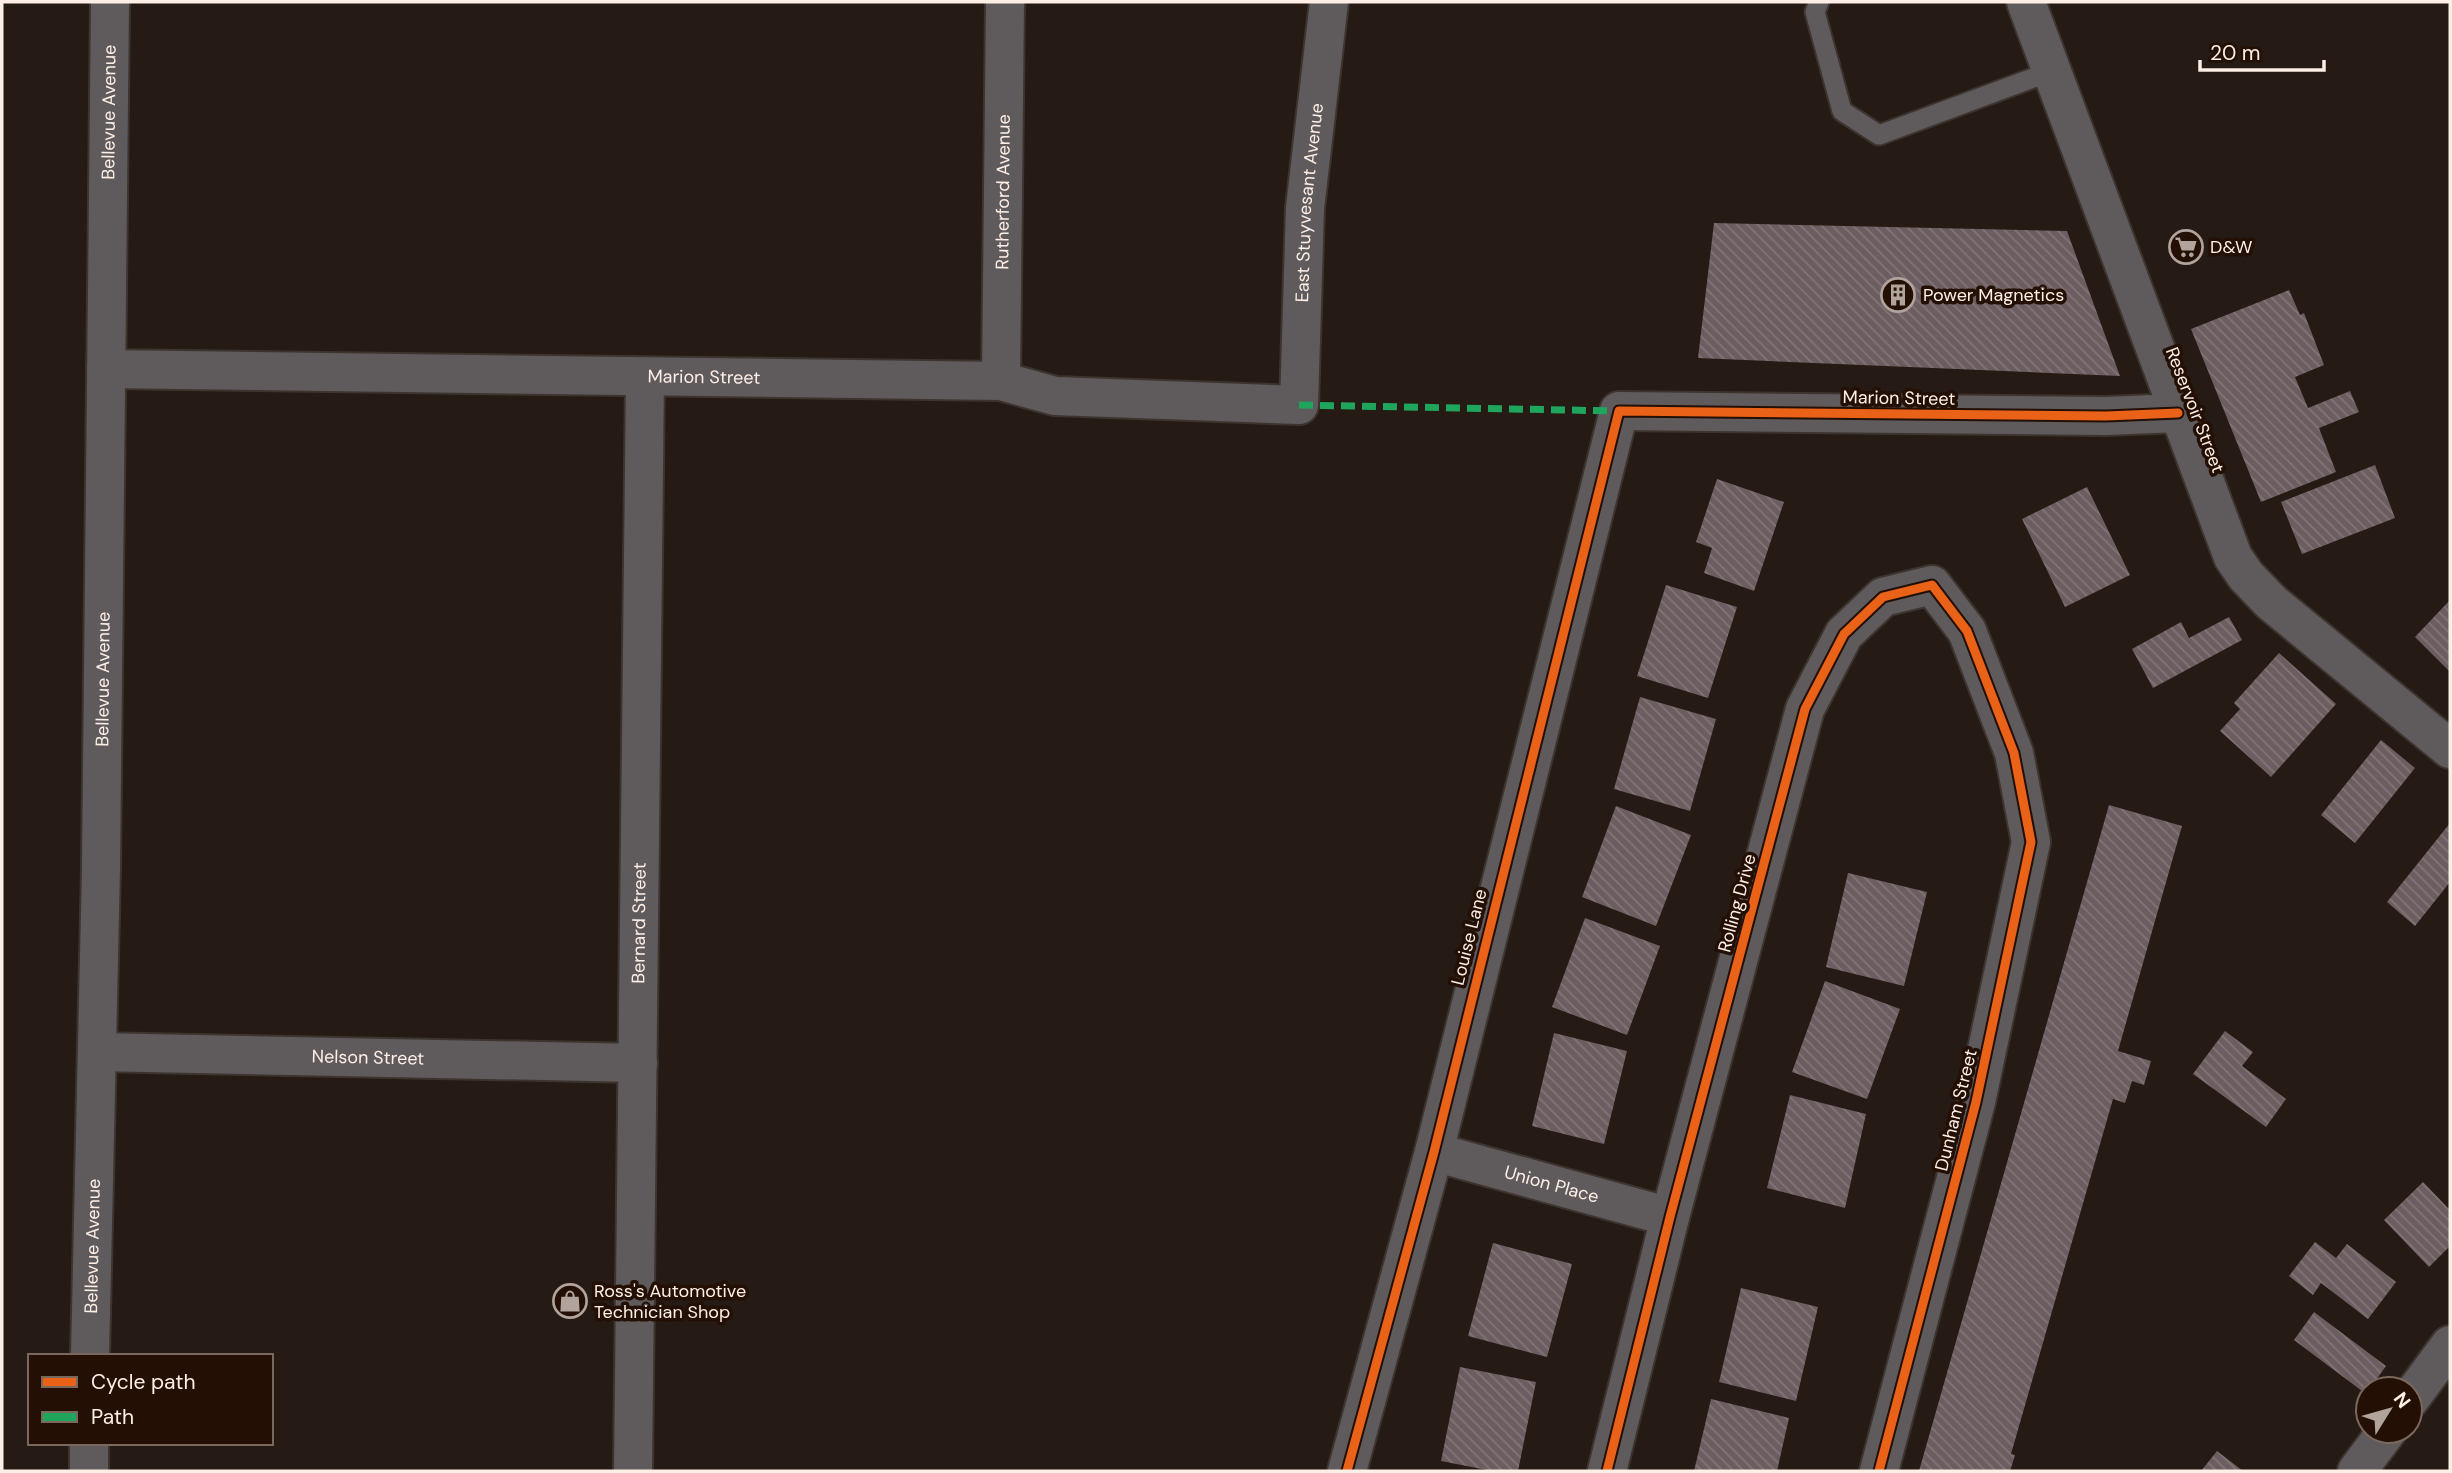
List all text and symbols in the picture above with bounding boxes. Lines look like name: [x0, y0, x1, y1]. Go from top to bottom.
scale bar: [2200, 28, 2324, 72]
text: 20 m: [2210, 39, 2261, 67]
street label: Bellevue Avenue: [96, 44, 122, 180]
street label: East Stuyvesant Avenue: [1290, 102, 1329, 303]
street label: Rutherford Avenue: [990, 114, 1016, 270]
supermarket icon: D&W: [2167, 228, 2205, 266]
place label: D&W: [2210, 235, 2252, 259]
building icon: Power Magnetics: [1879, 276, 1917, 314]
place label: Power Magnetics: [1923, 283, 2064, 307]
street label: Reservoir Street: [2160, 344, 2230, 476]
street label: Marion Street: [647, 364, 761, 390]
street label: Marion Street: [1842, 385, 1956, 411]
street label: Bellevue Avenue: [90, 611, 116, 747]
street label: Rolling Drive: [1712, 851, 1762, 955]
street label: Bernard Street: [626, 862, 652, 984]
street label: Louise Lane: [1445, 886, 1493, 988]
street label: Nelson Street: [311, 1044, 424, 1071]
street label: Dunham Street: [1929, 1046, 1983, 1174]
street label: Union Place: [1502, 1160, 1602, 1209]
street label: Bellevue Avenue: [79, 1178, 106, 1314]
place label: Ross's Automotive Technician Shop: [594, 1279, 746, 1324]
shop icon: Ross's Automotive Technician Shop: [551, 1282, 589, 1320]
legend: [28, 1354, 273, 1445]
text: Cycle path: [91, 1368, 196, 1396]
north arrow: [2354, 1375, 2424, 1445]
text: N: [2388, 1387, 2416, 1413]
text: Path: [91, 1403, 134, 1431]

